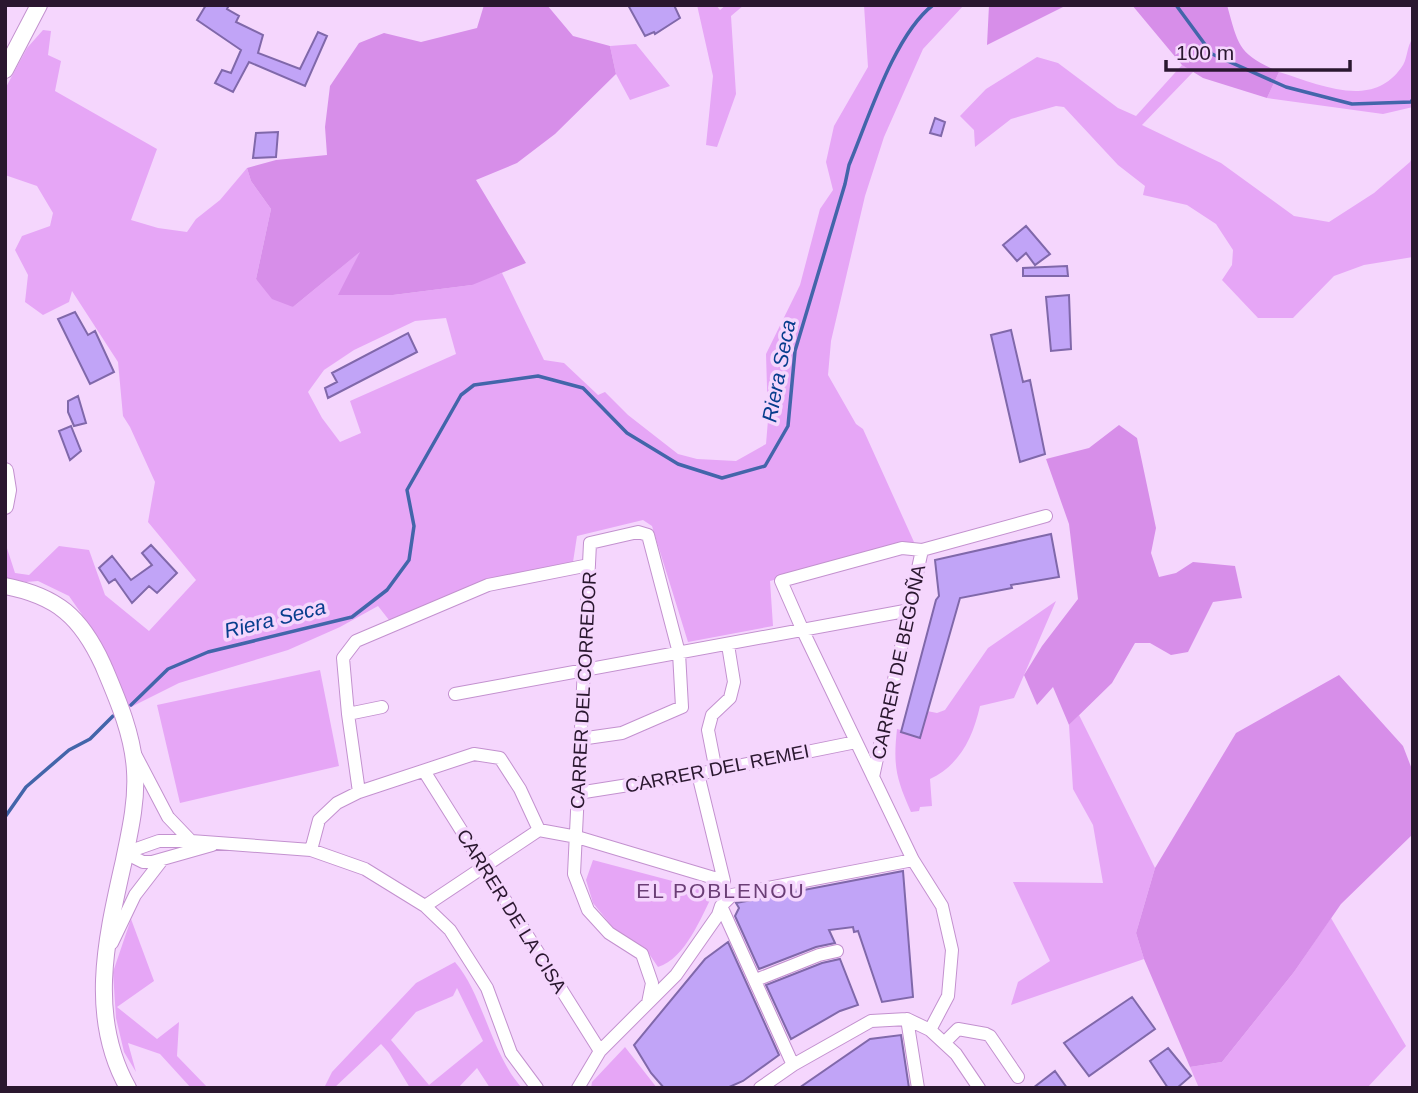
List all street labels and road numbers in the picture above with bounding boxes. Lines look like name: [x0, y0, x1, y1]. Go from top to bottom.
street label: CARRER DE BEGOÑA: [868, 563, 929, 761]
street label: CARRER DEL CORREDOR: [567, 571, 600, 809]
street label: CARRER DEL REMEI: [623, 740, 811, 797]
street label: CARRER DE LA CISA: [453, 826, 571, 997]

